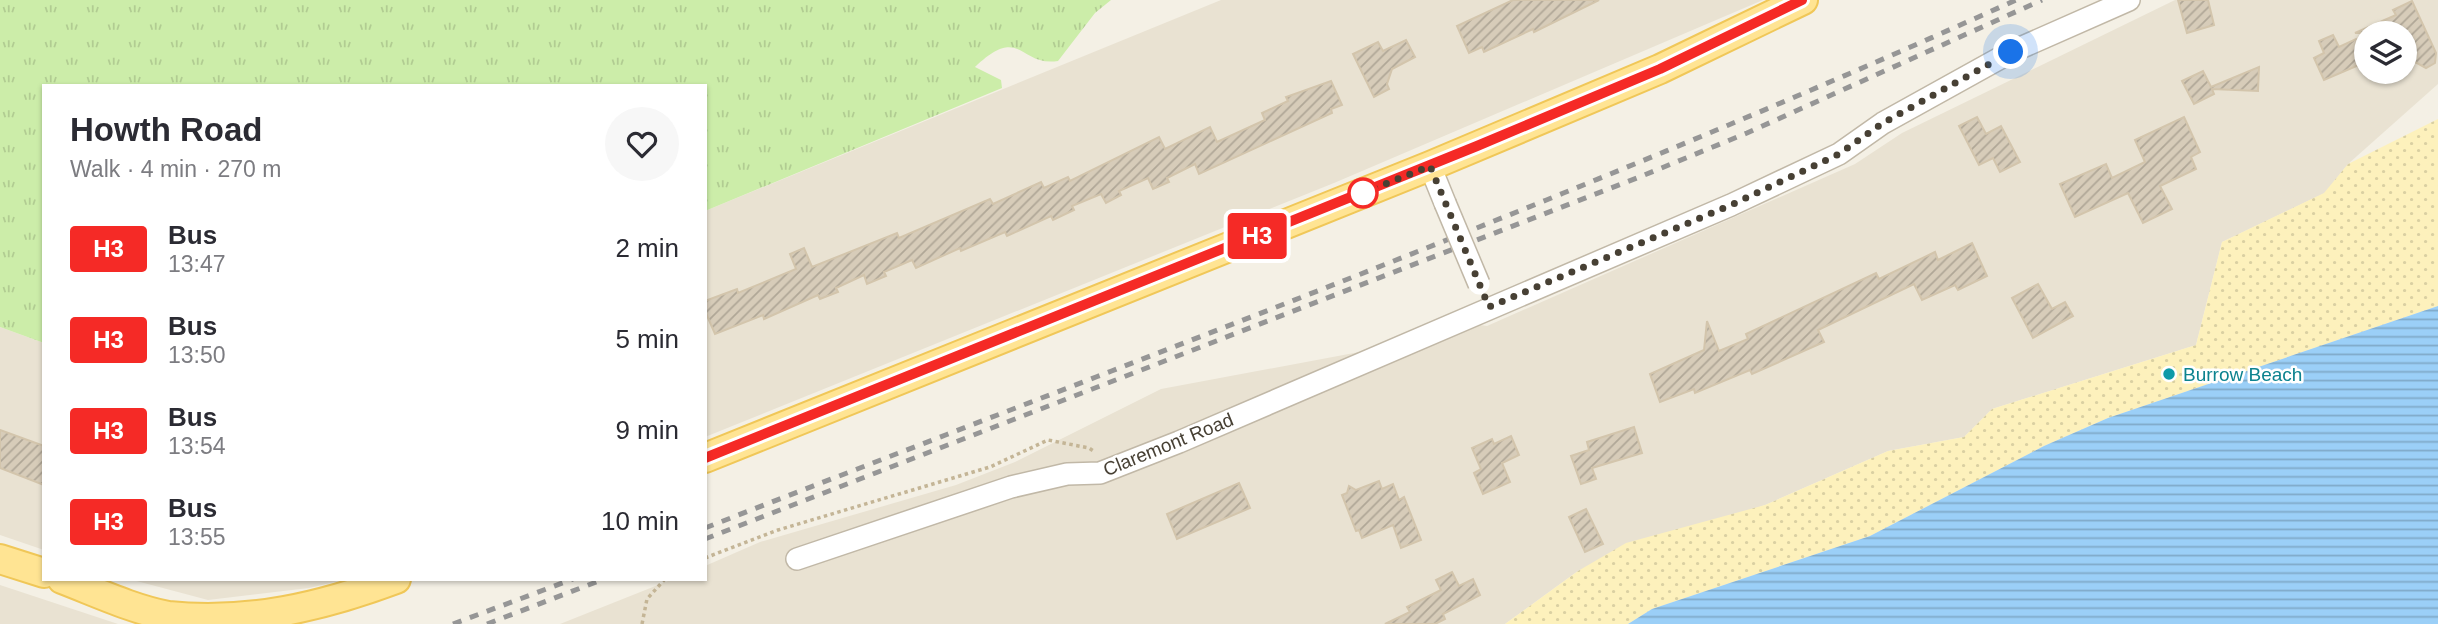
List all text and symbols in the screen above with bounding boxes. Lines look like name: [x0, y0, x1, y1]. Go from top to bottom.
map controls: [2354, 21, 2417, 84]
button: layers: [2354, 21, 2417, 84]
your location: [1993, 34, 2028, 69]
button: heart: [605, 107, 679, 181]
text: Howth Road: [70, 111, 262, 148]
text: Walk · 4 min · 270 m: [70, 156, 281, 182]
unlabelled marker: [1348, 178, 1378, 208]
line badge: H3: [1226, 213, 1288, 259]
text: Bus: [168, 220, 217, 250]
text: H3: [1242, 222, 1272, 249]
text: 2 min: [615, 233, 679, 263]
text: H3: [93, 235, 124, 262]
text: 13:47: [168, 251, 226, 277]
text: Bus: [168, 311, 217, 341]
text: 5 min: [615, 324, 679, 354]
text: H3: [93, 326, 124, 353]
text: 13:50: [168, 342, 226, 368]
place label: Burrow Beach: [2183, 364, 2302, 385]
marker: Burrow Beach: [2161, 366, 2177, 382]
text: Bus: [168, 402, 217, 432]
street label: Claremont Road: [1100, 409, 1236, 480]
text: 9 min: [615, 415, 679, 445]
text: H3: [93, 417, 124, 444]
text: 13:54: [168, 433, 226, 459]
text: Bus: [168, 493, 217, 523]
text: 10 min: [601, 506, 679, 536]
text: H3: [93, 508, 124, 535]
text: 13:55: [168, 524, 226, 550]

